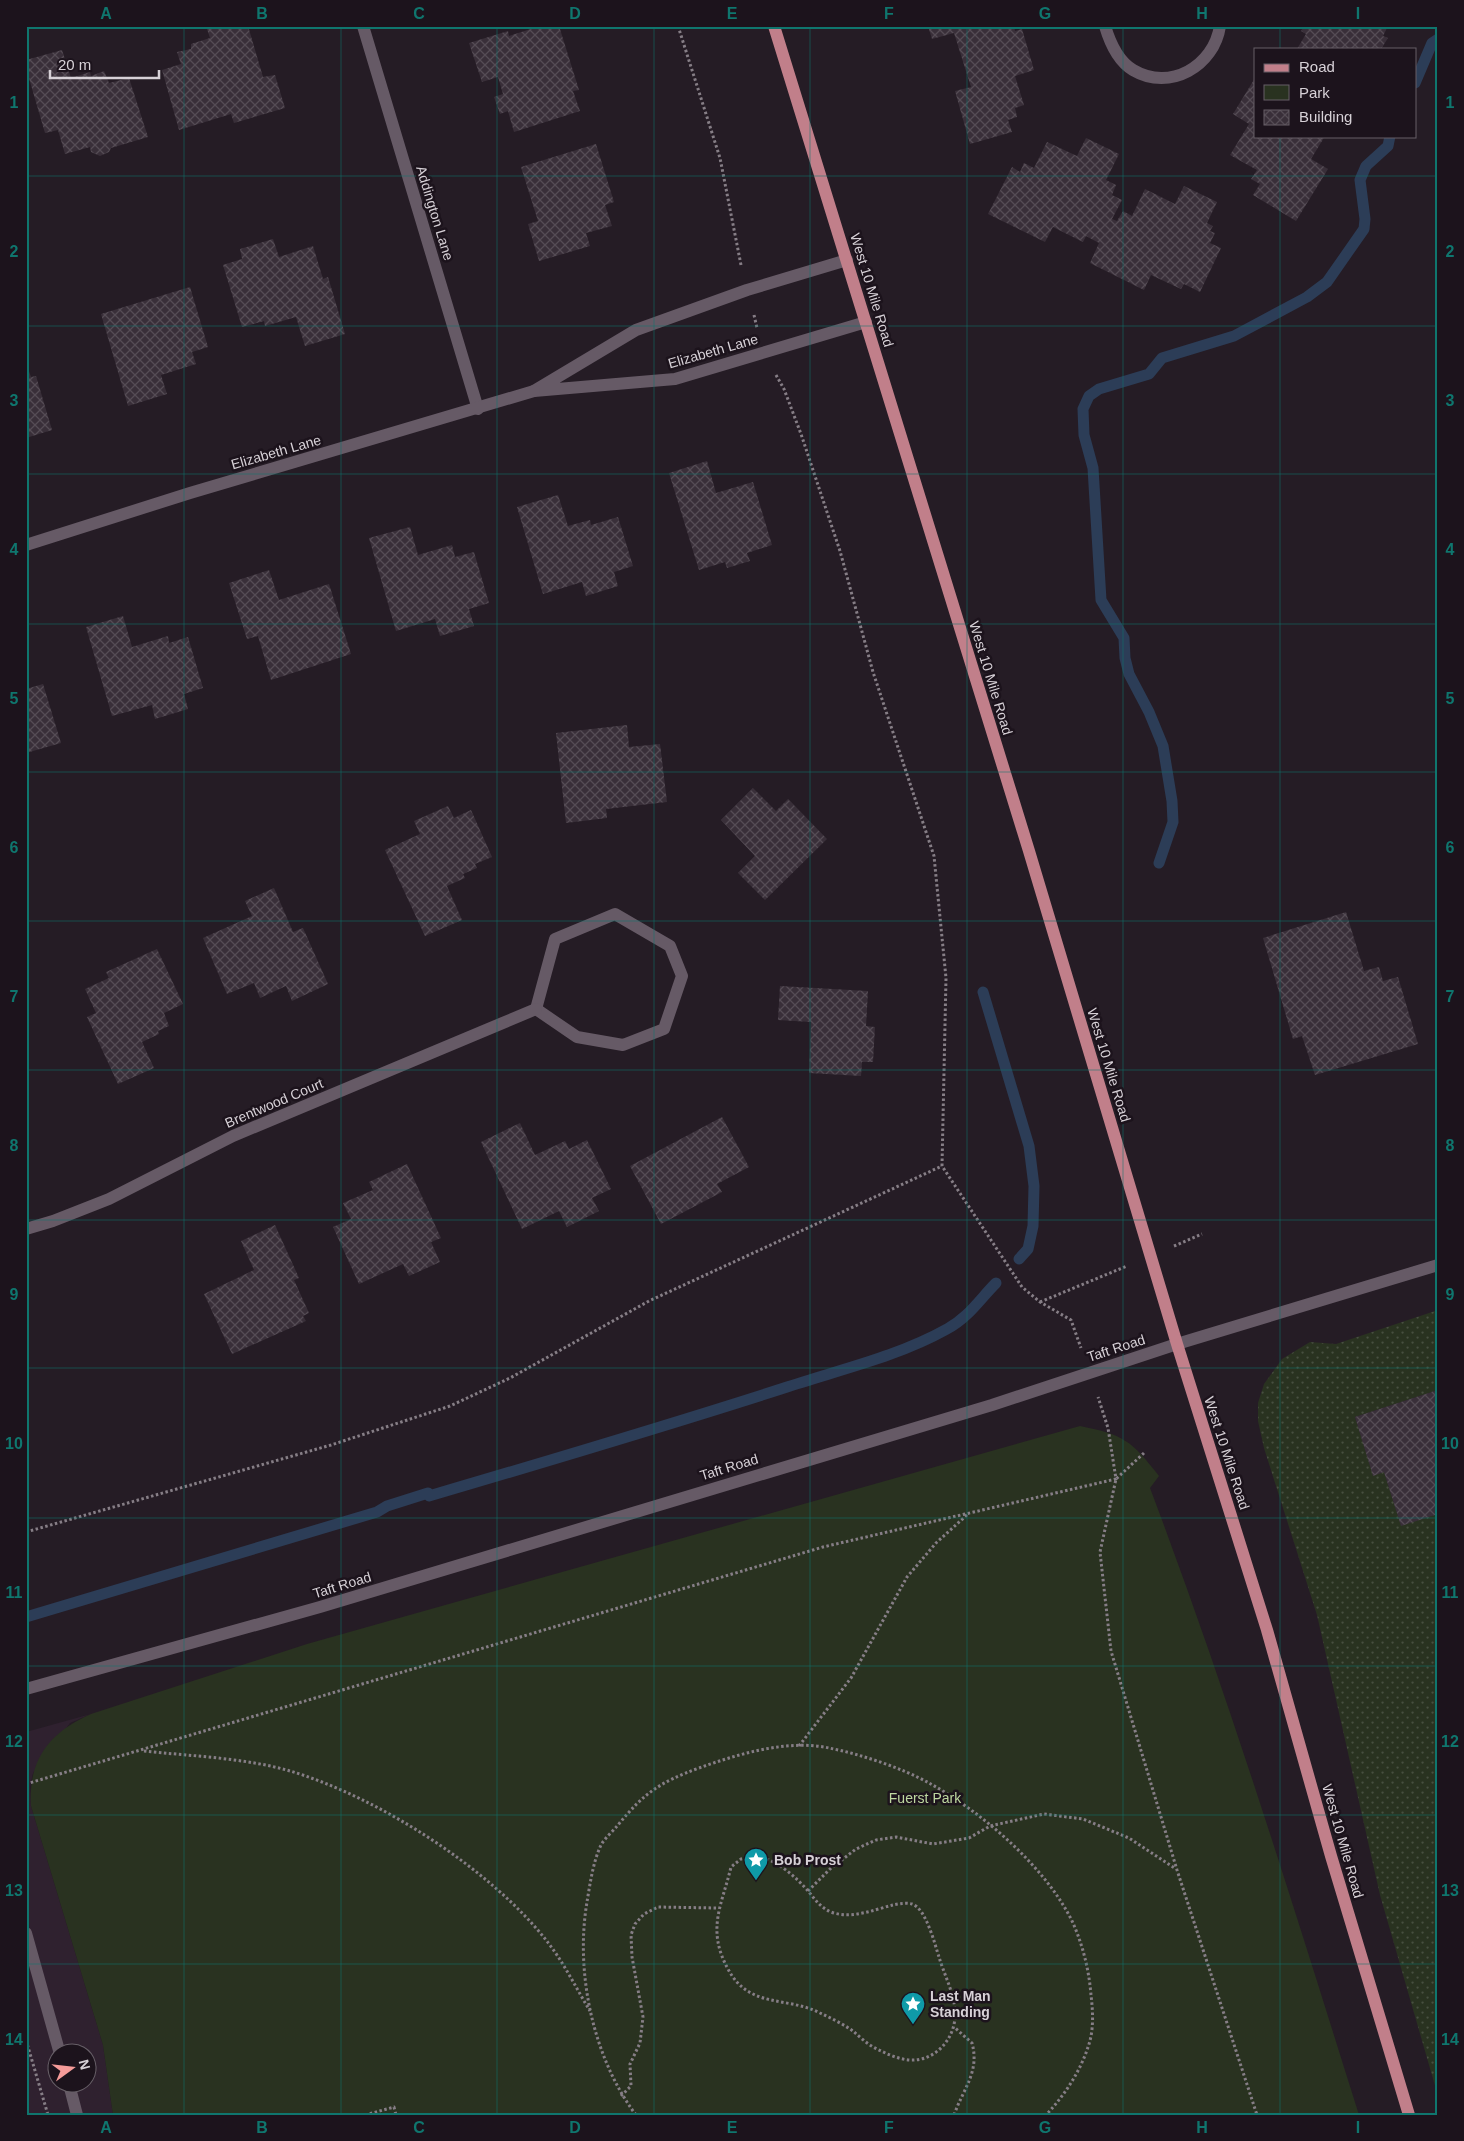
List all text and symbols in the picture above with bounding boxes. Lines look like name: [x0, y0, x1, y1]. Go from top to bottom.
text: A: [100, 5, 112, 22]
text: B: [256, 5, 268, 22]
text: C: [413, 5, 425, 22]
text: D: [569, 5, 581, 22]
text: E: [727, 5, 738, 22]
text: F: [884, 5, 894, 22]
text: G: [1039, 5, 1051, 22]
text: H: [1196, 5, 1208, 22]
text: I: [1356, 5, 1360, 22]
scale bar: [50, 48, 159, 80]
legend: [1254, 48, 1416, 138]
text: 20 m: [58, 56, 91, 73]
text: Road: [1299, 58, 1335, 75]
text: Park: [1299, 84, 1330, 101]
text: 1: [10, 94, 19, 111]
text: 1: [1446, 94, 1455, 111]
text: Building: [1299, 108, 1352, 125]
street label: Addington Lane: [413, 164, 457, 262]
street label: West 10 Mile Road: [847, 231, 897, 349]
text: 2: [10, 243, 19, 260]
text: 2: [1446, 243, 1455, 260]
street label: Elizabeth Lane: [666, 330, 760, 371]
text: 3: [10, 392, 19, 409]
text: 3: [1446, 392, 1455, 409]
street label: Elizabeth Lane: [229, 431, 323, 472]
text: 4: [10, 541, 19, 558]
text: 4: [1446, 541, 1455, 558]
street label: West 10 Mile Road: [966, 619, 1016, 737]
text: 5: [10, 690, 19, 707]
text: 5: [1446, 690, 1455, 707]
text: 6: [10, 839, 19, 856]
text: 6: [1446, 839, 1455, 856]
text: 7: [10, 988, 19, 1005]
text: 7: [1446, 988, 1455, 1005]
street label: West 10 Mile Road: [1084, 1006, 1134, 1124]
street label: Brentwood Court: [223, 1075, 326, 1131]
text: 8: [10, 1137, 19, 1154]
text: 8: [1446, 1137, 1455, 1154]
text: 9: [10, 1286, 19, 1303]
text: 9: [1446, 1286, 1455, 1303]
street label: Taft Road: [1085, 1331, 1147, 1365]
street label: West 10 Mile Road: [1201, 1394, 1253, 1512]
text: 10: [5, 1435, 23, 1452]
text: 10: [1441, 1435, 1459, 1452]
street label: Taft Road: [698, 1451, 760, 1483]
street label: Taft Road: [311, 1569, 373, 1601]
text: 11: [6, 1584, 23, 1601]
text: 11: [1442, 1584, 1459, 1601]
text: 12: [5, 1733, 23, 1750]
text: 12: [1441, 1733, 1459, 1750]
street label: West 10 Mile Road: [1319, 1782, 1367, 1900]
park label: Fuerst Park: [889, 1790, 962, 1806]
place icon: Bob Prost: [743, 1847, 769, 1881]
place label: Bob Prost: [774, 1852, 841, 1868]
text: 13: [5, 1882, 23, 1899]
text: 13: [1441, 1882, 1459, 1899]
place label: Last Man Standing: [930, 1988, 991, 2020]
place icon: Last Man Standing: [900, 1991, 926, 2025]
text: 14: [5, 2031, 23, 2048]
text: 14: [1441, 2031, 1459, 2048]
north arrow: [48, 2044, 98, 2094]
text: N: [76, 2058, 94, 2072]
text: A: [100, 2119, 112, 2136]
text: B: [256, 2119, 268, 2136]
text: C: [413, 2119, 425, 2136]
text: D: [569, 2119, 581, 2136]
text: E: [727, 2119, 738, 2136]
text: F: [884, 2119, 894, 2136]
text: G: [1039, 2119, 1051, 2136]
text: H: [1196, 2119, 1208, 2136]
text: I: [1356, 2119, 1360, 2136]

